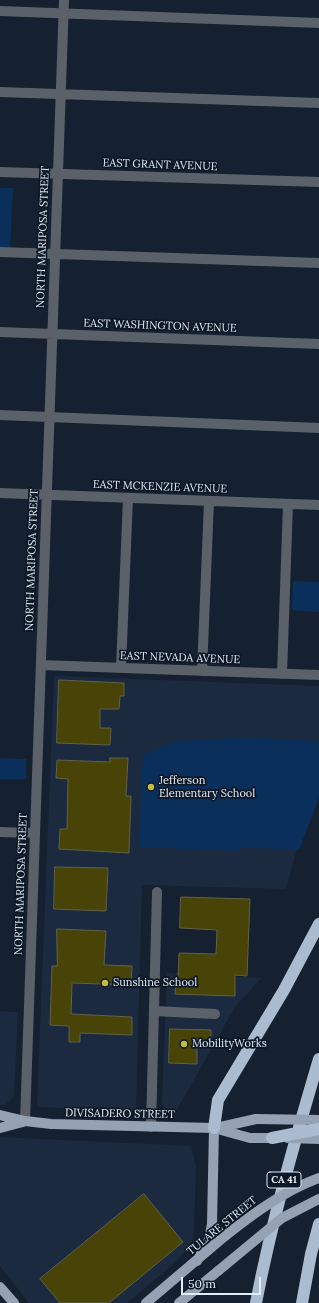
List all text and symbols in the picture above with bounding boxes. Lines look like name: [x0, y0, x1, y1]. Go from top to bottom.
street label: EAST GRANT AVENUE: [102, 156, 218, 174]
street label: NORTH MARIPOSA STREET: [34, 166, 52, 308]
street label: EAST WASHINGTON AVENUE: [83, 317, 237, 335]
street label: EAST MCKENZIE AVENUE: [93, 478, 227, 496]
street label: NORTH MARIPOSA STREET: [23, 489, 41, 631]
street label: EAST NEVADA AVENUE: [120, 649, 240, 667]
place label: Jefferson Elementary School: [159, 774, 255, 800]
marker: Jefferson Elementary School: [146, 782, 156, 792]
street label: NORTH MARIPOSA STREET: [12, 813, 30, 955]
place label: Sunshine School: [113, 976, 197, 990]
marker: Sunshine School: [100, 978, 110, 988]
place label: MobilityWorks: [192, 1037, 267, 1051]
marker: MobilityWorks: [179, 1039, 189, 1049]
street label: DIVISADERO STREET: [65, 1106, 175, 1122]
road number: CA 41: [267, 1172, 301, 1188]
street label: TULARE STREET: [184, 1194, 260, 1258]
scale bar: [183, 1269, 263, 1295]
text: 50 m: [188, 1276, 216, 1291]

